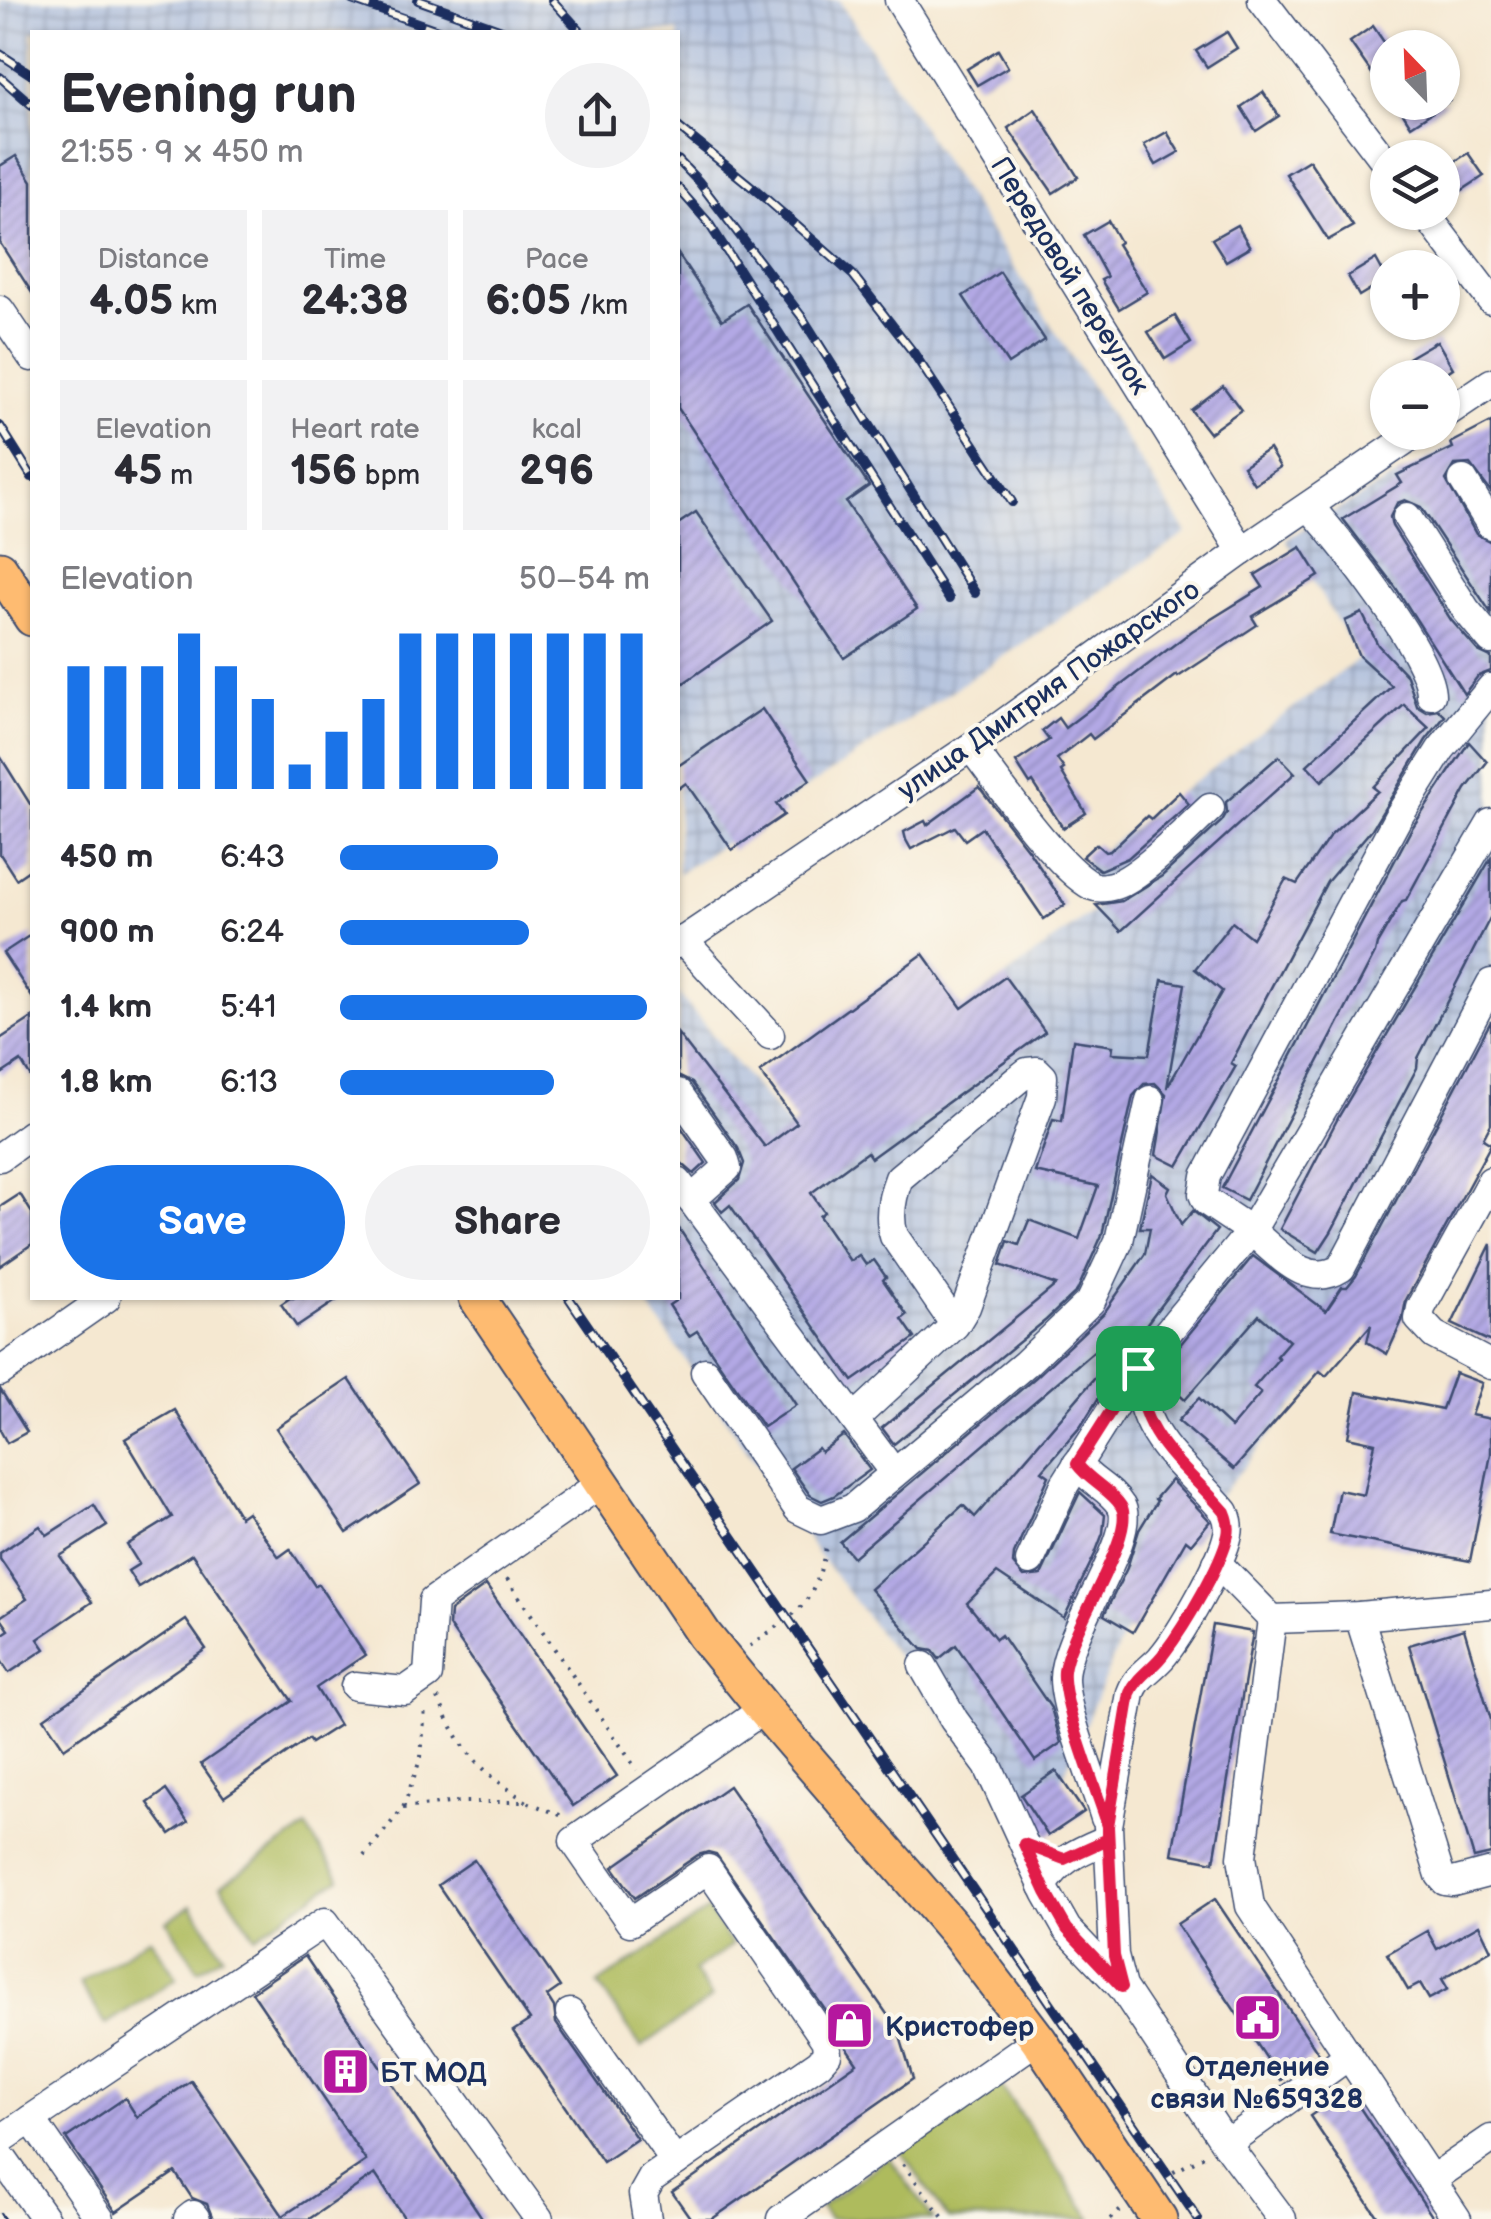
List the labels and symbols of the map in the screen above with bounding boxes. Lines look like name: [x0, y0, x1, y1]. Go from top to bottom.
north arrow: [1370, 30, 1460, 120]
street label: Передовой переулок: [983, 151, 1156, 401]
street label: улица Дмитрия Пожарского: [892, 573, 1206, 807]
pin: [1096, 1326, 1181, 1411]
public building icon: Отделение связи №659328: [1231, 1992, 1283, 2044]
shop icon: Кристофер: [824, 2000, 876, 2052]
place label: Кристофер: [885, 2011, 1035, 2044]
building icon: БТ МОД: [319, 2046, 371, 2098]
place label: Отделение связи №659328: [1151, 2051, 1363, 2116]
place label: БТ МОД: [380, 2057, 487, 2090]

